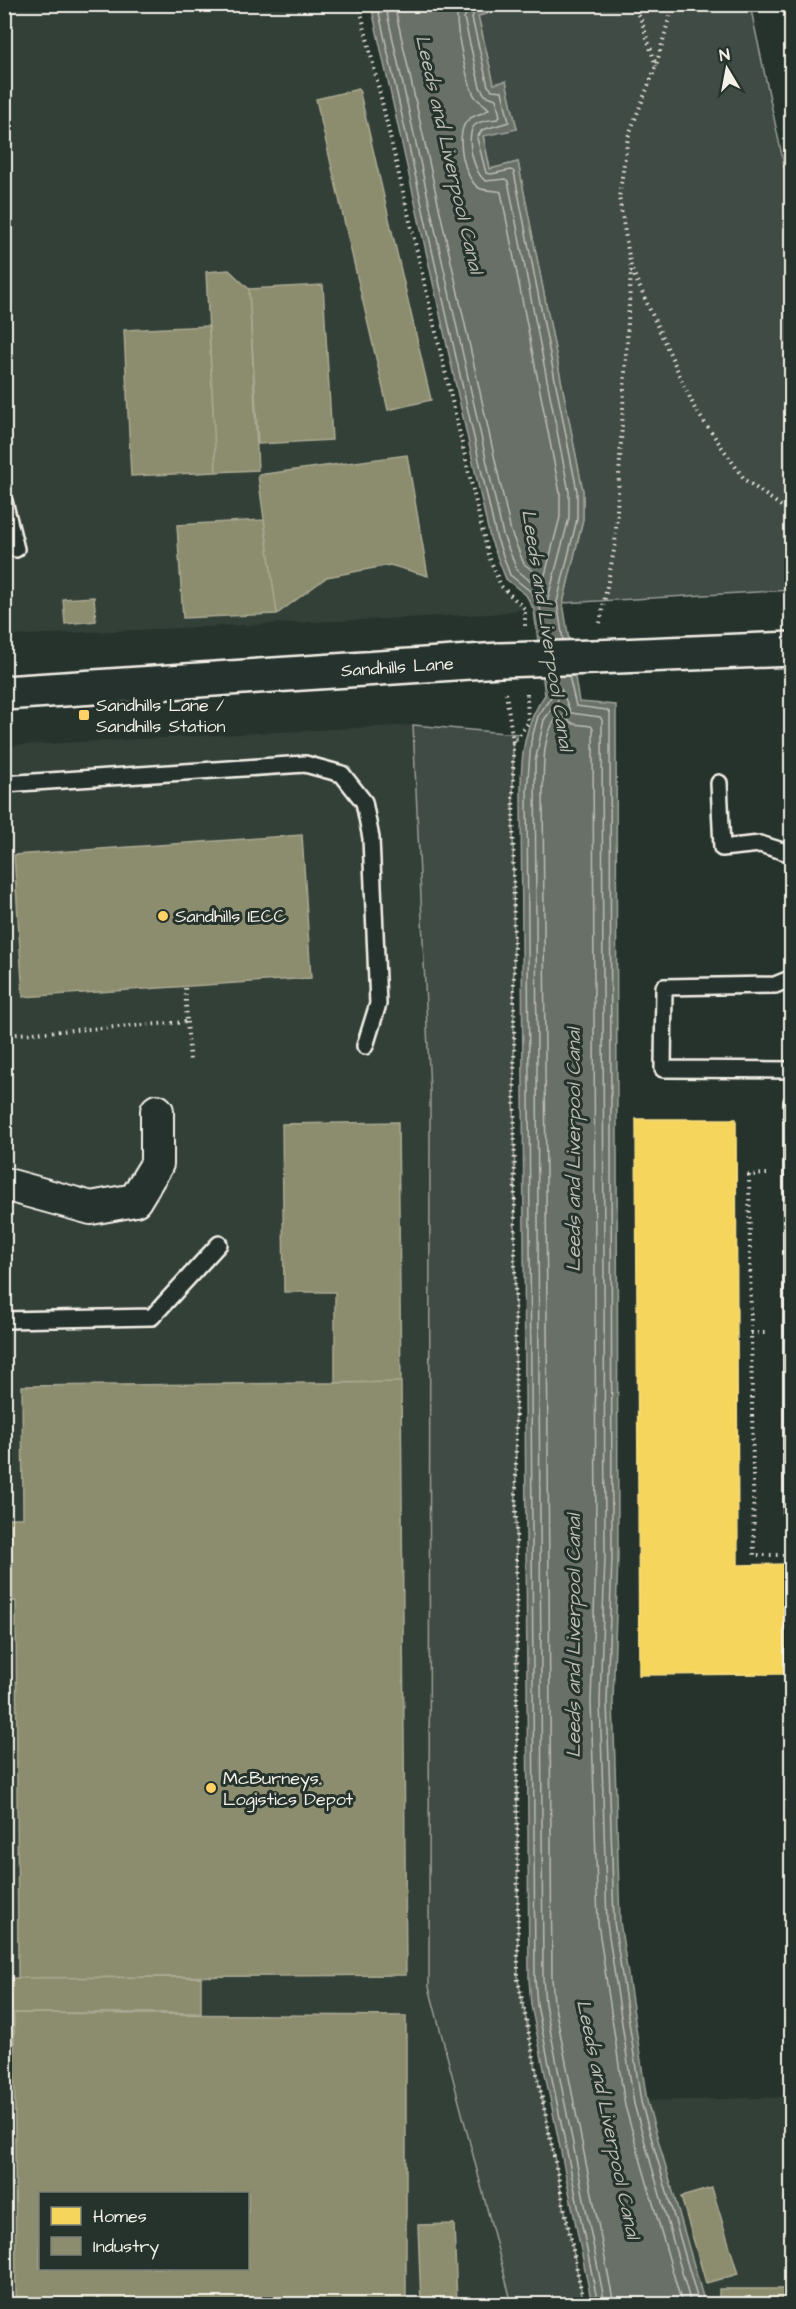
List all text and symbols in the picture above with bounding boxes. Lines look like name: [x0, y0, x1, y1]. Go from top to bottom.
water label: Leeds and Liverpool Canal: [408, 32, 491, 279]
north arrow: [697, 39, 757, 99]
text: N: [718, 44, 731, 67]
water label: Leeds and Liverpool Canal: [514, 508, 580, 756]
street label: Sandhills Lane: [340, 651, 455, 684]
place label: Sandhills Lane / Sandhills Station: [96, 693, 226, 739]
marker: Sandhills Lane / Sandhills Station: [77, 708, 91, 722]
place label: Sandhills IECC: [175, 904, 287, 929]
marker: Sandhills IECC: [156, 909, 170, 923]
water label: Leeds and Liverpool Canal: [560, 1025, 588, 1272]
water label: Leeds and Liverpool Canal: [560, 1511, 588, 1758]
place label: McBurneys. Logistics Depot: [223, 1766, 354, 1813]
marker: McBurneys. Logistics Depot: [204, 1781, 218, 1795]
water label: Leeds and Liverpool Canal: [569, 1997, 648, 2244]
legend: [39, 2192, 249, 2270]
text: Homes: [93, 2204, 147, 2229]
text: Industry: [93, 2234, 159, 2260]

